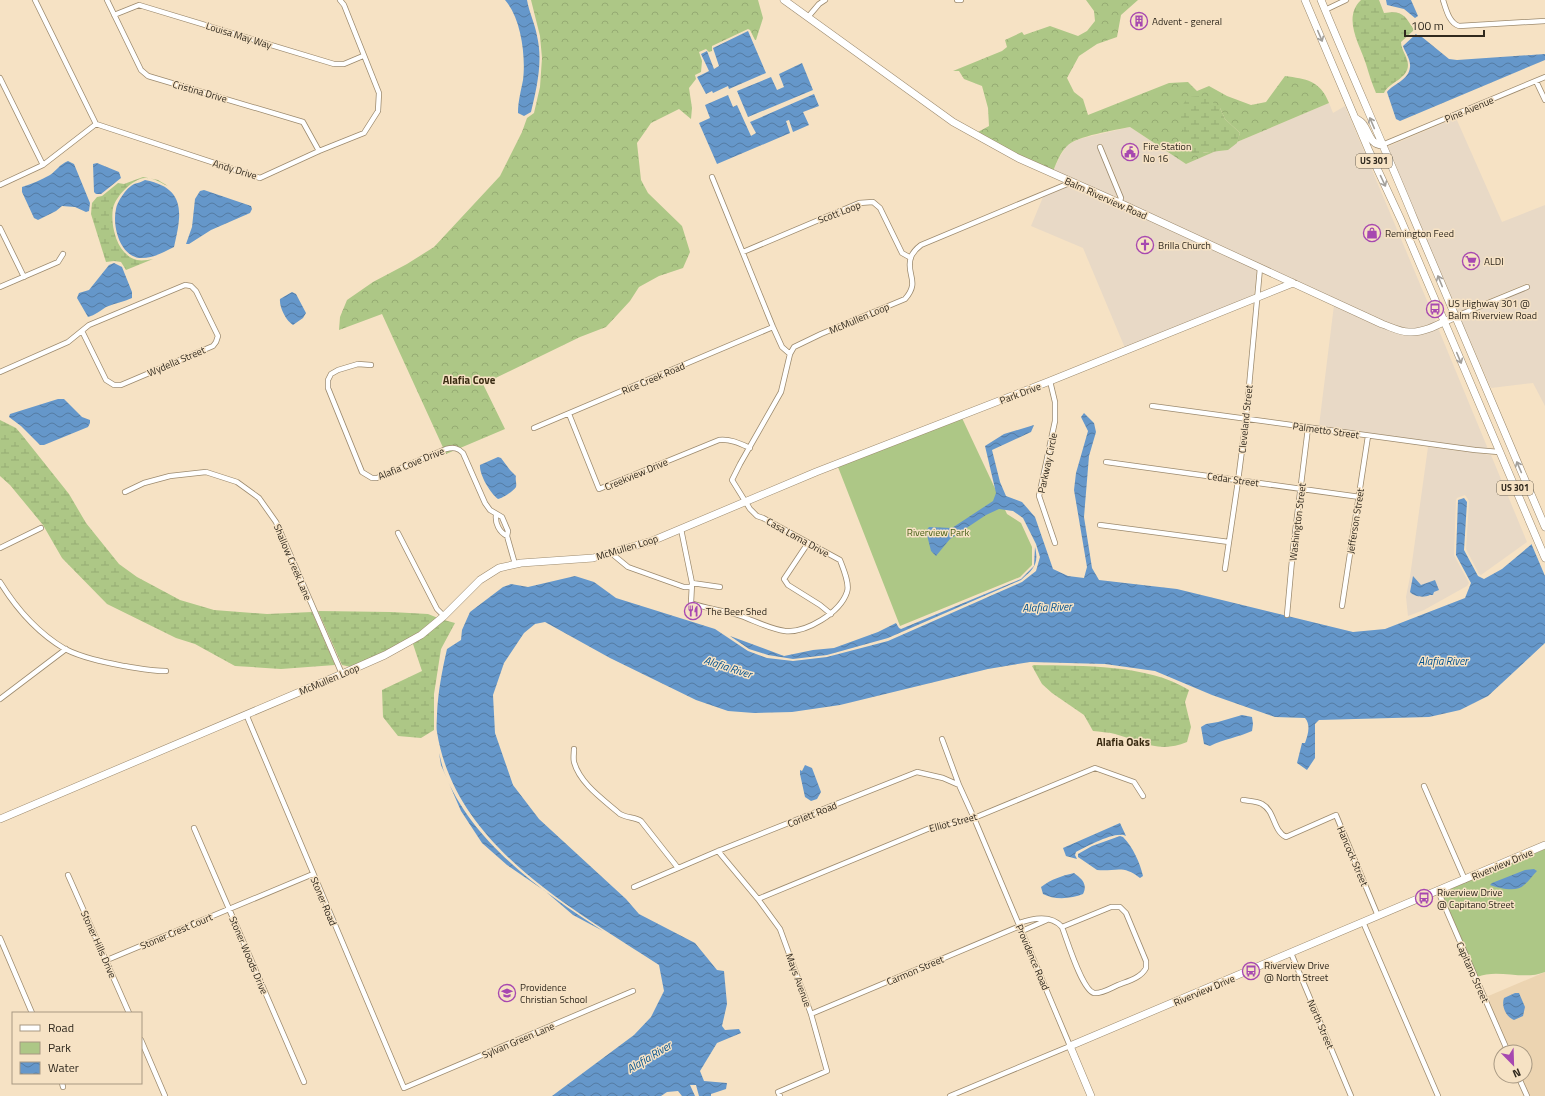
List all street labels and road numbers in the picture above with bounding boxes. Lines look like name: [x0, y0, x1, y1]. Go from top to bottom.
street label: Louisa May Way: [204, 18, 274, 53]
street label: Cristina Drive: [171, 77, 229, 106]
street label: Pine Avenue: [1442, 92, 1496, 127]
road number: US 301: [1356, 154, 1392, 168]
street label: Andy Drive: [211, 156, 259, 183]
street label: Balm Riverview Road: [1062, 173, 1150, 223]
street label: Scott Loop: [816, 197, 863, 227]
street label: McMullen Loop: [827, 299, 892, 338]
street label: Wydella Street: [145, 342, 208, 380]
street label: Rice Creek Road: [619, 358, 687, 399]
street label: Park Drive: [997, 379, 1043, 408]
street label: Cleveland Street: [1234, 384, 1257, 454]
street label: Palmetto Street: [1292, 418, 1361, 443]
street label: Parkway Circle: [1034, 432, 1061, 495]
street label: Alafia Cove Drive: [376, 443, 447, 484]
street label: Creekview Drive: [602, 454, 670, 495]
street label: Cedar Street: [1206, 468, 1260, 491]
road number: US 301: [1497, 481, 1533, 495]
street label: Washington Street: [1285, 482, 1310, 562]
street label: Jefferson Street: [1343, 487, 1368, 555]
street label: Casa Loma Drive: [764, 514, 832, 561]
street label: Shallow Creek Lane: [270, 522, 315, 603]
street label: McMullen Loop: [594, 531, 660, 564]
street label: McMullen Loop: [297, 660, 362, 699]
street label: Corlett Road: [785, 798, 839, 831]
street label: Elliot Street: [927, 809, 979, 836]
street label: Hancock Street: [1333, 824, 1372, 889]
street label: Riverview Drive: [1469, 845, 1535, 884]
street label: Stoner Road: [307, 874, 341, 928]
street label: Stoner Hills Drive: [77, 908, 120, 980]
street label: Stoner Crest Court: [138, 909, 215, 953]
street label: Stoner Woods Drive: [225, 914, 272, 997]
street label: Providence Road: [1012, 922, 1053, 993]
street label: Capitano Street: [1452, 939, 1493, 1005]
street label: Mays Avenue: [782, 951, 815, 1009]
street label: Carmon Street: [884, 951, 947, 989]
street label: Riverview Drive: [1171, 971, 1237, 1010]
street label: North Street: [1303, 997, 1338, 1052]
street label: Sylvan Green Lane: [480, 1018, 557, 1062]

